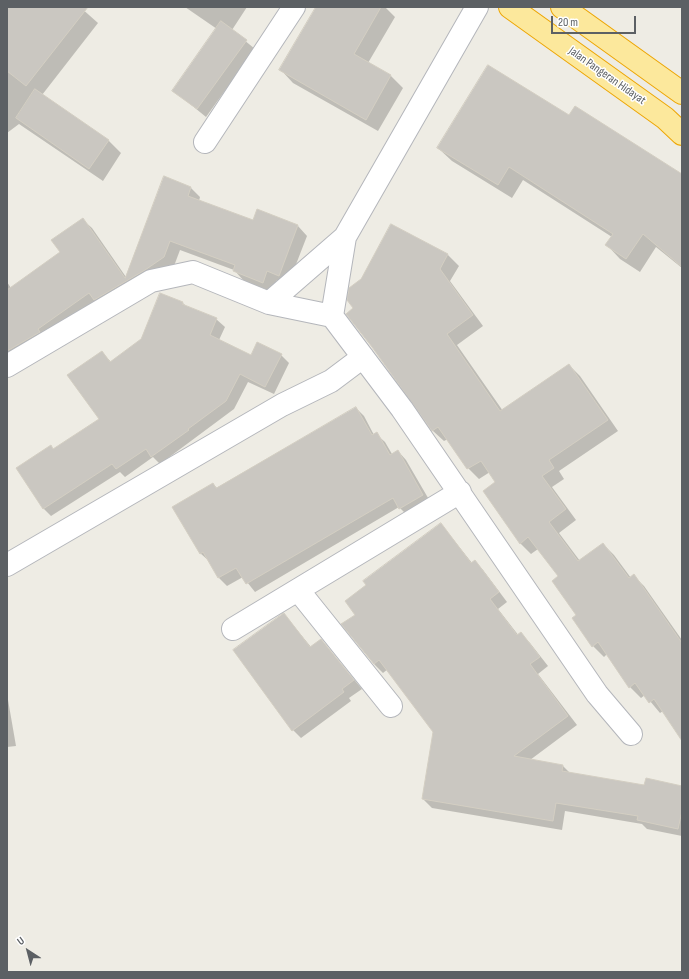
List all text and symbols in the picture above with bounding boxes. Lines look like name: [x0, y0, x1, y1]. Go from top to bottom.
scale bar: [553, 8, 638, 34]
text: 20 m: [558, 15, 578, 30]
street label: Jalan Pangeran Hidayat: [566, 44, 648, 108]
north arrow: [8, 931, 48, 971]
text: U: [15, 934, 27, 948]

